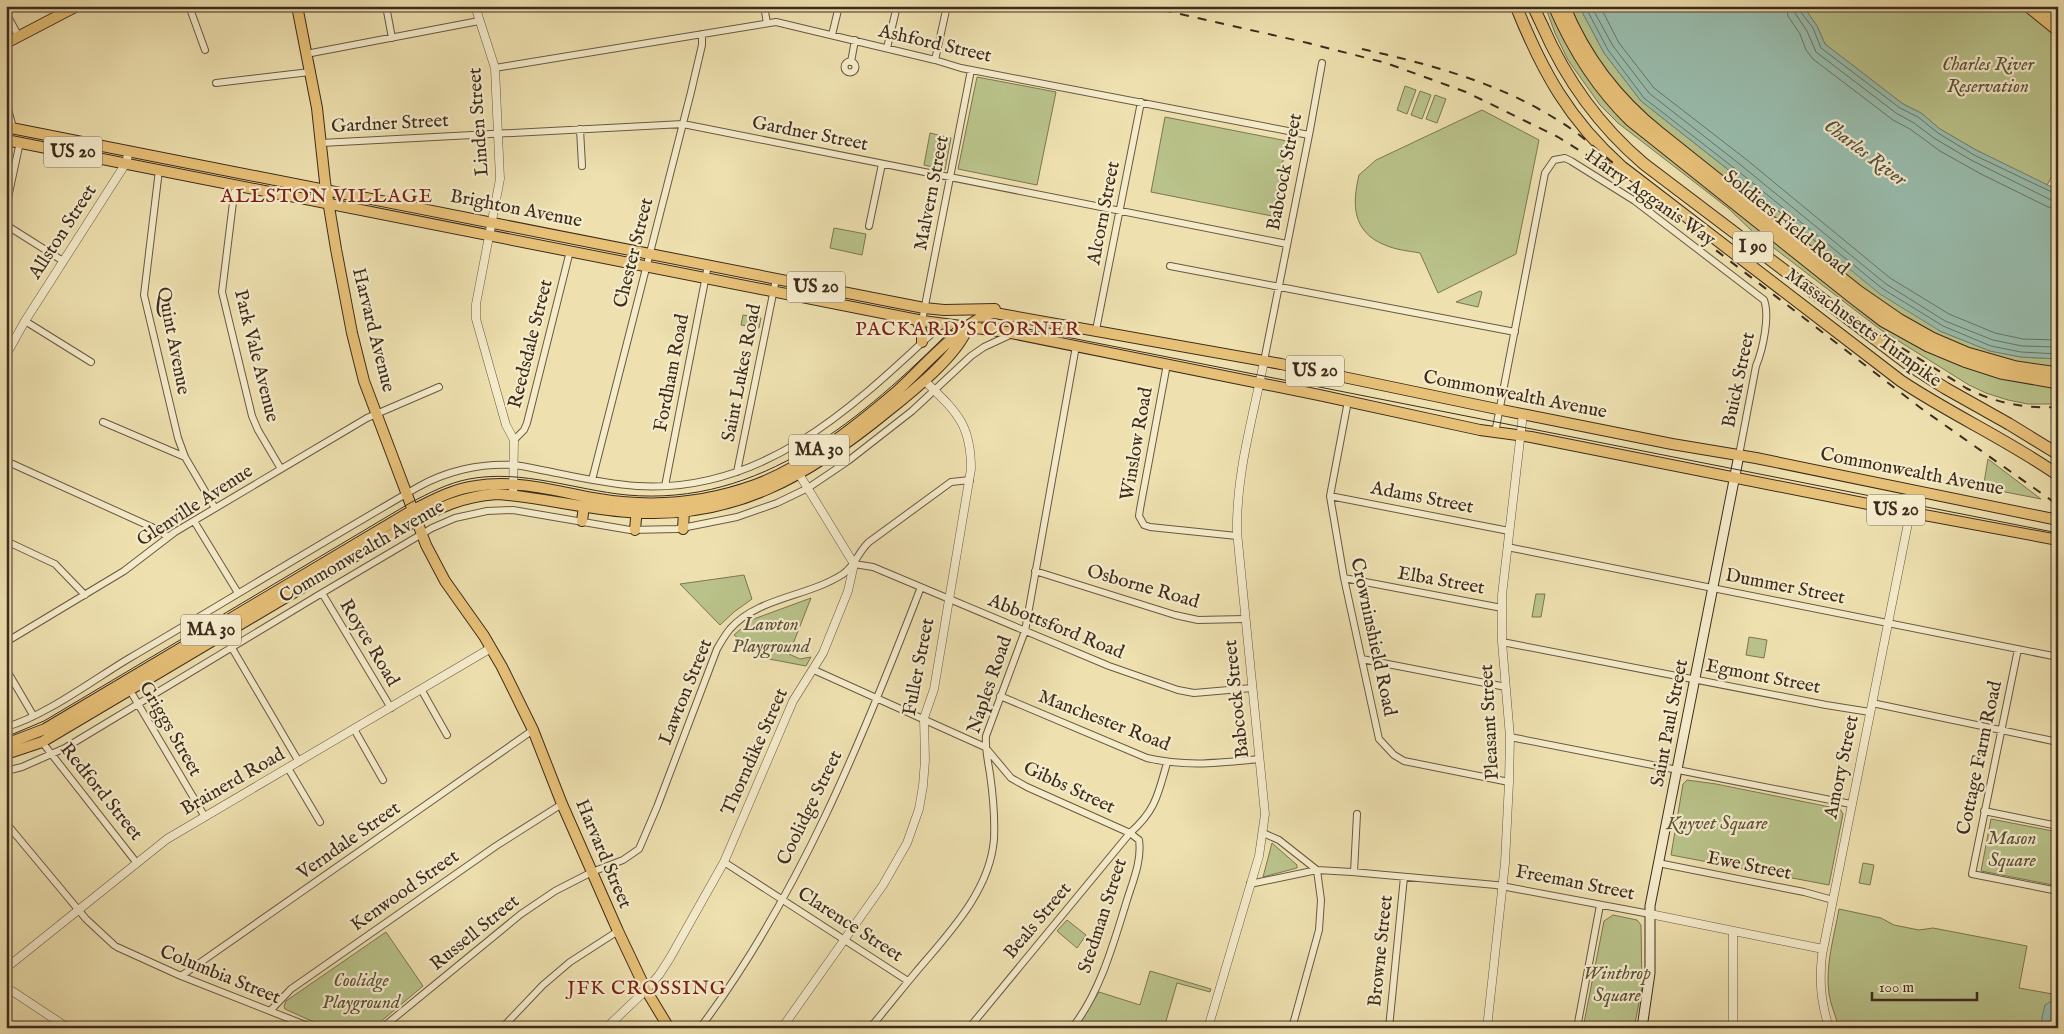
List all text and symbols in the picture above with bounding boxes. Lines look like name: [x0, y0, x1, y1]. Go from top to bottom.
street label: Ashford Street: [875, 19, 994, 69]
park label: Charles River Reservation: [1942, 53, 2036, 99]
street label: Linden Street: [463, 66, 495, 177]
street label: Gardner Street: [331, 109, 450, 139]
street label: Gardner Street: [750, 111, 870, 157]
street label: Babcock Street: [1262, 111, 1308, 233]
water label: Charles River: [1819, 114, 1912, 193]
street label: Malvern Street: [909, 133, 955, 252]
road number: US 20: [44, 136, 102, 168]
street label: Harry Agganis Way: [1580, 144, 1720, 252]
street label: Alcorn Street: [1082, 159, 1126, 268]
street label: Soldiers Field Road: [1718, 165, 1854, 282]
street label: Allston Street: [23, 180, 103, 285]
district label: ALLSTON VILLAGE: [220, 184, 433, 209]
street label: Brighton Avenue: [448, 184, 584, 234]
street label: Chester Street: [609, 195, 659, 311]
road number: I 90: [1733, 232, 1773, 262]
street label: Massachusetts Turnpike: [1780, 263, 1946, 393]
street label: Harvard Avenue: [346, 265, 400, 395]
road number: US 20: [787, 272, 845, 302]
street label: Reedsdale Street: [503, 277, 559, 411]
street label: Quint Avenue: [151, 285, 195, 397]
street label: Park Vale Avenue: [228, 287, 284, 425]
street label: Saint Lukes Road: [717, 301, 767, 444]
street label: Fordham Road: [649, 311, 695, 434]
district label: PACKARD'S CORNER: [855, 317, 1081, 342]
street label: Buick Street: [1717, 330, 1761, 430]
road number: US 20: [1286, 356, 1344, 386]
street label: Commonwealth Avenue: [1421, 365, 1609, 425]
street label: Winslow Road: [1115, 385, 1159, 503]
road number: MA 30: [789, 434, 849, 466]
street label: Commonwealth Avenue: [1818, 442, 2006, 502]
street label: Glenville Avenue: [132, 459, 258, 552]
street label: Adams Street: [1368, 476, 1476, 520]
road number: US 20: [1867, 494, 1925, 526]
street label: Commonwealth Avenue: [275, 495, 449, 609]
street label: Crowninshield Road: [1345, 556, 1402, 719]
street label: Osborne Road: [1084, 560, 1203, 615]
street label: Elba Street: [1396, 562, 1487, 601]
street label: Dummer Street: [1723, 564, 1847, 610]
street label: Abbottsford Road: [984, 588, 1128, 665]
street label: Royce Road: [334, 595, 405, 692]
park label: Lawton Playground: [732, 613, 811, 659]
road number: MA 30: [181, 614, 241, 646]
street label: Fuller Street: [898, 616, 940, 718]
street label: Naples Road: [962, 632, 1018, 737]
street label: Lawton Street: [654, 635, 718, 748]
street label: Babcock Street: [1219, 638, 1255, 759]
street label: Egmont Street: [1704, 654, 1823, 700]
street label: Saint Paul Street: [1646, 657, 1694, 789]
street label: Pleasant Street: [1475, 663, 1505, 780]
street label: Griggs Street: [133, 677, 207, 781]
street label: Cottage Farm Road: [1952, 678, 2008, 837]
street label: Thorndike Street: [716, 684, 794, 819]
street label: Manchester Road: [1035, 685, 1174, 757]
street label: Amory Street: [1819, 713, 1865, 822]
street label: Redford Street: [54, 738, 148, 846]
street label: Brainerd Road: [177, 742, 290, 821]
street label: Coolidge Street: [772, 746, 848, 869]
street label: Gibbs Street: [1019, 756, 1119, 820]
street label: Verndale Street: [292, 796, 406, 886]
street label: Harvard Street: [569, 796, 637, 913]
park label: Knyvet Square: [1665, 812, 1768, 836]
park label: Mason Square: [1988, 827, 2037, 873]
street label: Kenwood Street: [346, 845, 464, 937]
street label: Ewe Street: [1705, 846, 1794, 886]
street label: Stedman Street: [1073, 855, 1133, 977]
street label: Freeman Street: [1514, 860, 1637, 906]
street label: Beals Street: [999, 877, 1077, 964]
street label: Clarence Street: [793, 882, 908, 968]
street label: Russell Street: [425, 889, 525, 976]
street label: Browne Street: [1363, 893, 1399, 1008]
street label: Columbia Street: [156, 940, 284, 1010]
park label: Winthrop Square: [1583, 962, 1651, 1008]
park label: Coolidge Playground: [322, 969, 401, 1015]
scale bar: [1872, 969, 1976, 1001]
district label: JFK CROSSING: [565, 976, 727, 1001]
text: 100 m: [1879, 978, 1915, 997]

